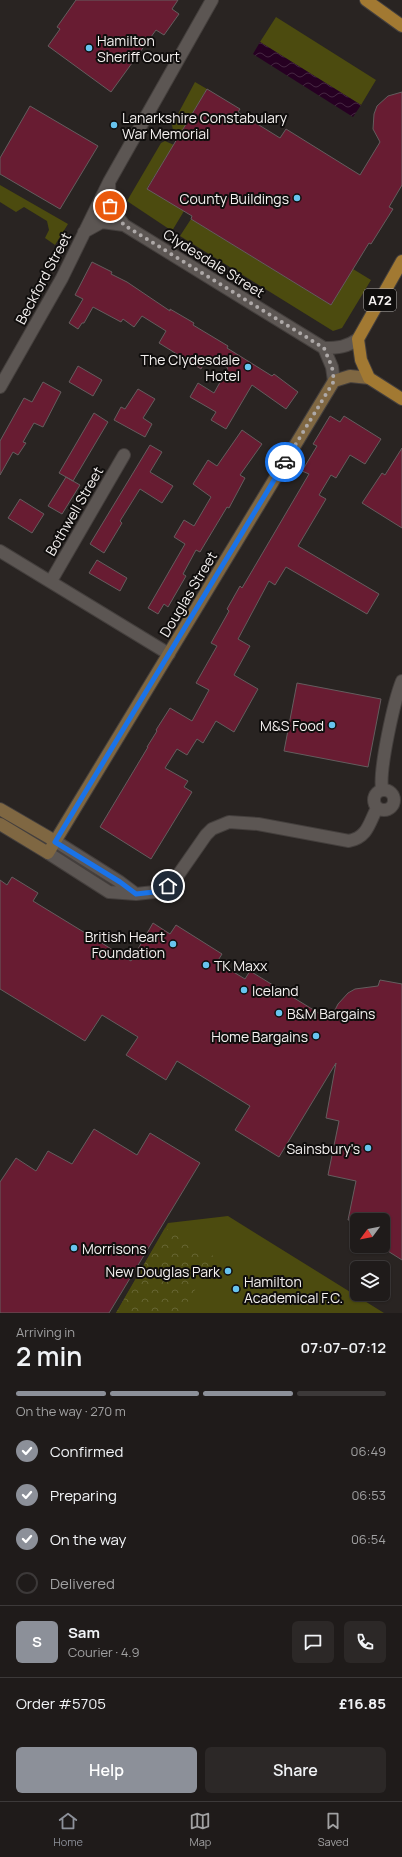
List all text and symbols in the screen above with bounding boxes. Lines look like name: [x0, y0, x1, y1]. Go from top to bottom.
place label: Hamilton Sheriff Court: [97, 31, 180, 66]
marker: Hamilton Sheriff Court: [84, 43, 94, 53]
place label: Lanarkshire Constabulary War Memorial: [122, 108, 288, 143]
marker: Lanarkshire Constabulary War Memorial: [109, 120, 119, 130]
pin: [93, 189, 127, 223]
place label: County Buildings: [180, 189, 289, 208]
marker: County Buildings: [292, 193, 302, 203]
icon: bag: [99, 195, 121, 217]
street label: Clydesdale Street: [160, 224, 268, 302]
street label: Beckford Street: [11, 228, 75, 327]
road number: A72: [364, 289, 396, 311]
place label: The Clydesdale Hotel: [141, 350, 240, 385]
marker: The Clydesdale Hotel: [243, 362, 253, 372]
courier: [265, 442, 305, 482]
icon: car: [274, 451, 296, 473]
street label: Bothwell Street: [41, 463, 107, 559]
street label: Douglas Street: [155, 547, 221, 640]
place label: M&S Food: [260, 716, 324, 735]
marker: M&S Food: [327, 720, 337, 730]
pin: [151, 869, 185, 903]
icon: home: [157, 875, 179, 897]
place label: British Heart Foundation: [85, 927, 165, 962]
marker: British Heart Foundation: [168, 939, 178, 949]
place label: TK Maxx: [214, 956, 268, 975]
marker: TK Maxx: [201, 960, 211, 970]
place label: Iceland: [252, 981, 299, 1000]
marker: Iceland: [239, 985, 249, 995]
place label: B&M Bargains: [287, 1004, 375, 1023]
marker: B&M Bargains: [274, 1008, 284, 1018]
place label: Home Bargains: [211, 1027, 308, 1046]
marker: Home Bargains: [311, 1031, 321, 1041]
place label: Sainsbury's: [286, 1139, 360, 1158]
marker: Sainsbury's: [363, 1143, 373, 1153]
north arrow: [350, 1213, 390, 1253]
map controls: [350, 1213, 390, 1301]
place label: Morrisons: [82, 1239, 147, 1258]
marker: Morrisons: [69, 1243, 79, 1253]
button: layers: [350, 1261, 390, 1301]
place label: New Douglas Park: [106, 1262, 221, 1281]
marker: New Douglas Park: [223, 1266, 233, 1276]
place label: Hamilton Academical F.C.: [244, 1272, 343, 1307]
marker: Hamilton Academical F.C.: [231, 1284, 241, 1294]
text: Arriving in: [16, 1323, 75, 1341]
text: 07:07–07:12: [301, 1337, 386, 1358]
text: 2 min: [16, 1338, 82, 1374]
text: On the way · 270 m: [16, 1402, 126, 1420]
icon: check: [16, 1440, 38, 1462]
text: Confirmed: [50, 1441, 123, 1462]
text: 06:49: [351, 1442, 386, 1460]
icon: check: [16, 1484, 38, 1506]
text: Preparing: [50, 1485, 117, 1506]
text: 06:53: [351, 1486, 386, 1504]
icon: check: [16, 1528, 38, 1550]
text: On the way: [50, 1529, 126, 1550]
text: 06:54: [351, 1530, 386, 1548]
text: Delivered: [50, 1573, 115, 1594]
button: chat: [292, 1621, 334, 1663]
button: phone: [344, 1621, 386, 1663]
text: Sam: [68, 1622, 100, 1643]
text: S: [32, 1631, 42, 1652]
text: Courier · 4.9: [68, 1643, 140, 1661]
text: Order #5705: [16, 1693, 106, 1714]
text: £16.85: [339, 1693, 386, 1714]
button: Help: [16, 1747, 197, 1793]
button: Share: [205, 1747, 386, 1793]
tab: Home: [53, 1810, 83, 1849]
tab: Map: [189, 1810, 211, 1849]
tab: Saved: [318, 1810, 349, 1849]

